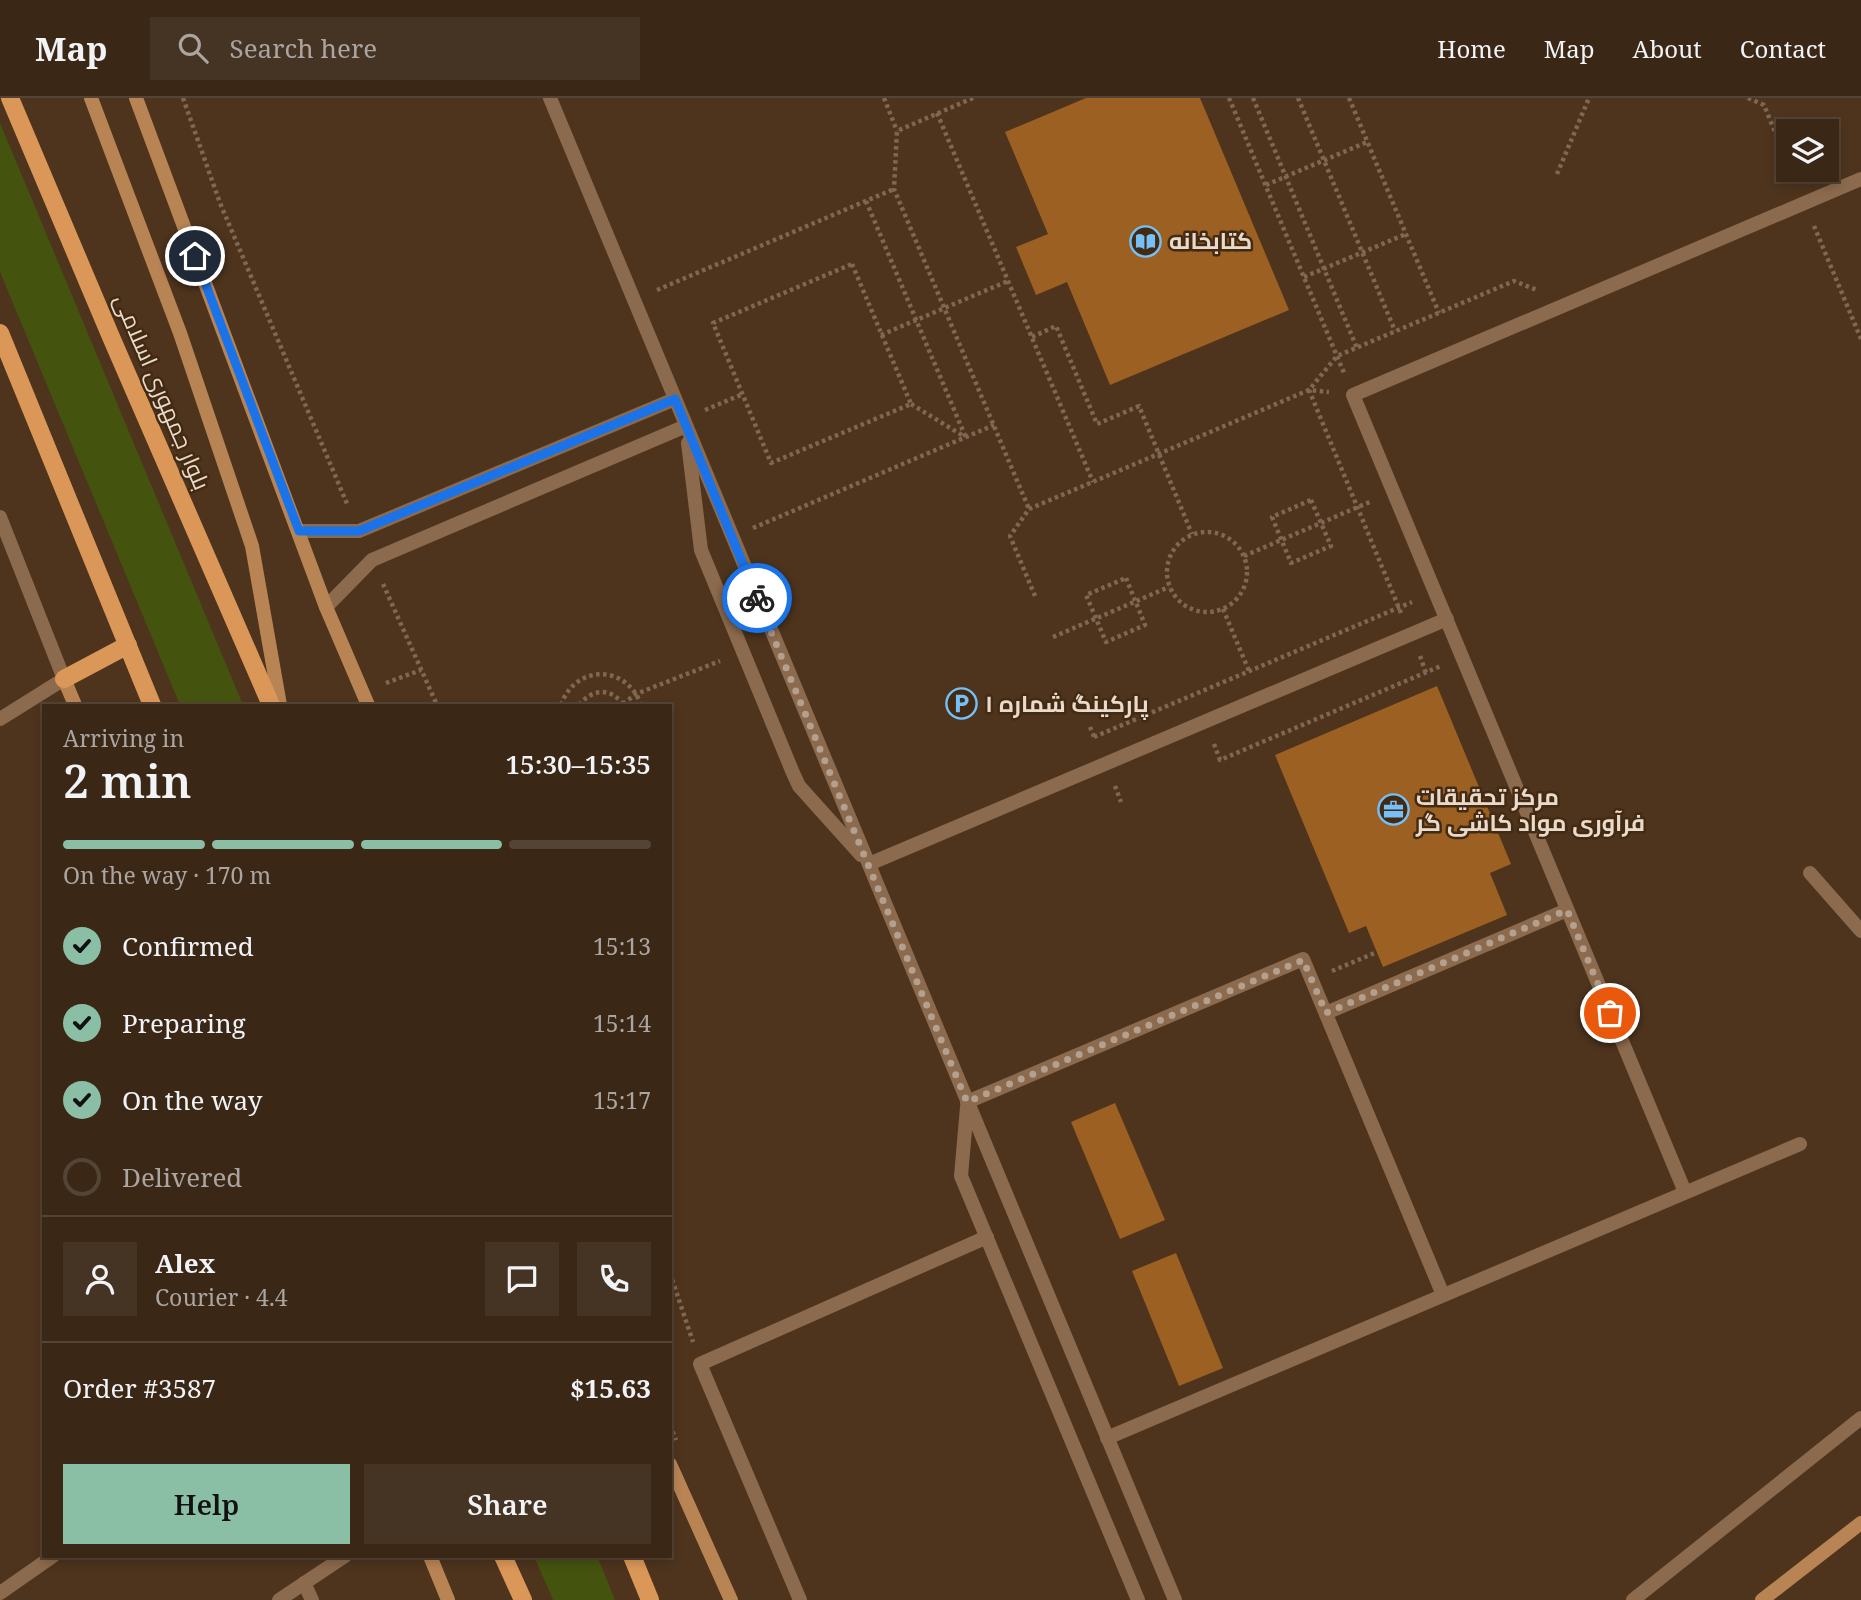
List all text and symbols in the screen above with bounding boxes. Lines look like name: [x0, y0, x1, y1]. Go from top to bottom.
search box: [150, 17, 640, 80]
text: Map: [35, 26, 108, 71]
icon: search: [174, 29, 212, 67]
text: Search here: [230, 30, 377, 66]
text: Home: [1437, 32, 1506, 65]
text: Map: [1544, 32, 1595, 65]
text: About: [1633, 32, 1702, 65]
text: Contact: [1740, 32, 1826, 65]
map controls: [1776, 119, 1839, 182]
button: layers: [1776, 119, 1839, 182]
library icon: کتابخانه: [1129, 224, 1163, 258]
place label: کتابخانه: [1169, 224, 1252, 256]
pin: [165, 226, 225, 286]
icon: home: [176, 237, 214, 275]
street label: بلوار جمهوری اسلامی: [107, 289, 219, 494]
courier: [722, 563, 792, 633]
icon: bike: [738, 579, 776, 617]
parking icon: پارکینگ شماره ۱: [945, 687, 979, 721]
place label: پارکینگ شماره ۱: [985, 687, 1149, 720]
text: Arriving in: [63, 722, 184, 754]
text: 15:30–15:35: [505, 746, 651, 782]
text: 2 min: [63, 749, 191, 811]
place label: مرکز تحقیقات فرآوری مواد کاشی گر: [1415, 780, 1645, 838]
office icon: مرکز تحقیقات فرآوری مواد کاشی گر: [1376, 793, 1410, 827]
text: On the way · 170 m: [63, 859, 271, 891]
icon: check: [63, 927, 101, 965]
text: Confirmed: [122, 928, 254, 964]
text: 15:13: [593, 930, 651, 962]
pin: [1580, 983, 1640, 1043]
icon: bag: [1591, 994, 1629, 1032]
icon: check: [63, 1004, 101, 1042]
text: Preparing: [122, 1005, 246, 1041]
text: 15:14: [593, 1007, 651, 1039]
icon: check: [63, 1081, 101, 1119]
text: On the way: [122, 1082, 262, 1118]
text: 15:17: [593, 1084, 651, 1116]
text: Delivered: [122, 1159, 242, 1195]
button: person: [63, 1242, 137, 1316]
button: chat: [485, 1242, 559, 1316]
button: phone: [577, 1242, 651, 1316]
text: Alex: [155, 1245, 215, 1281]
text: Courier · 4.4: [155, 1281, 288, 1313]
text: Order #3587: [63, 1370, 216, 1406]
text: $15.63: [570, 1370, 651, 1406]
button: Help: [63, 1464, 350, 1544]
button: Share: [364, 1464, 651, 1544]

